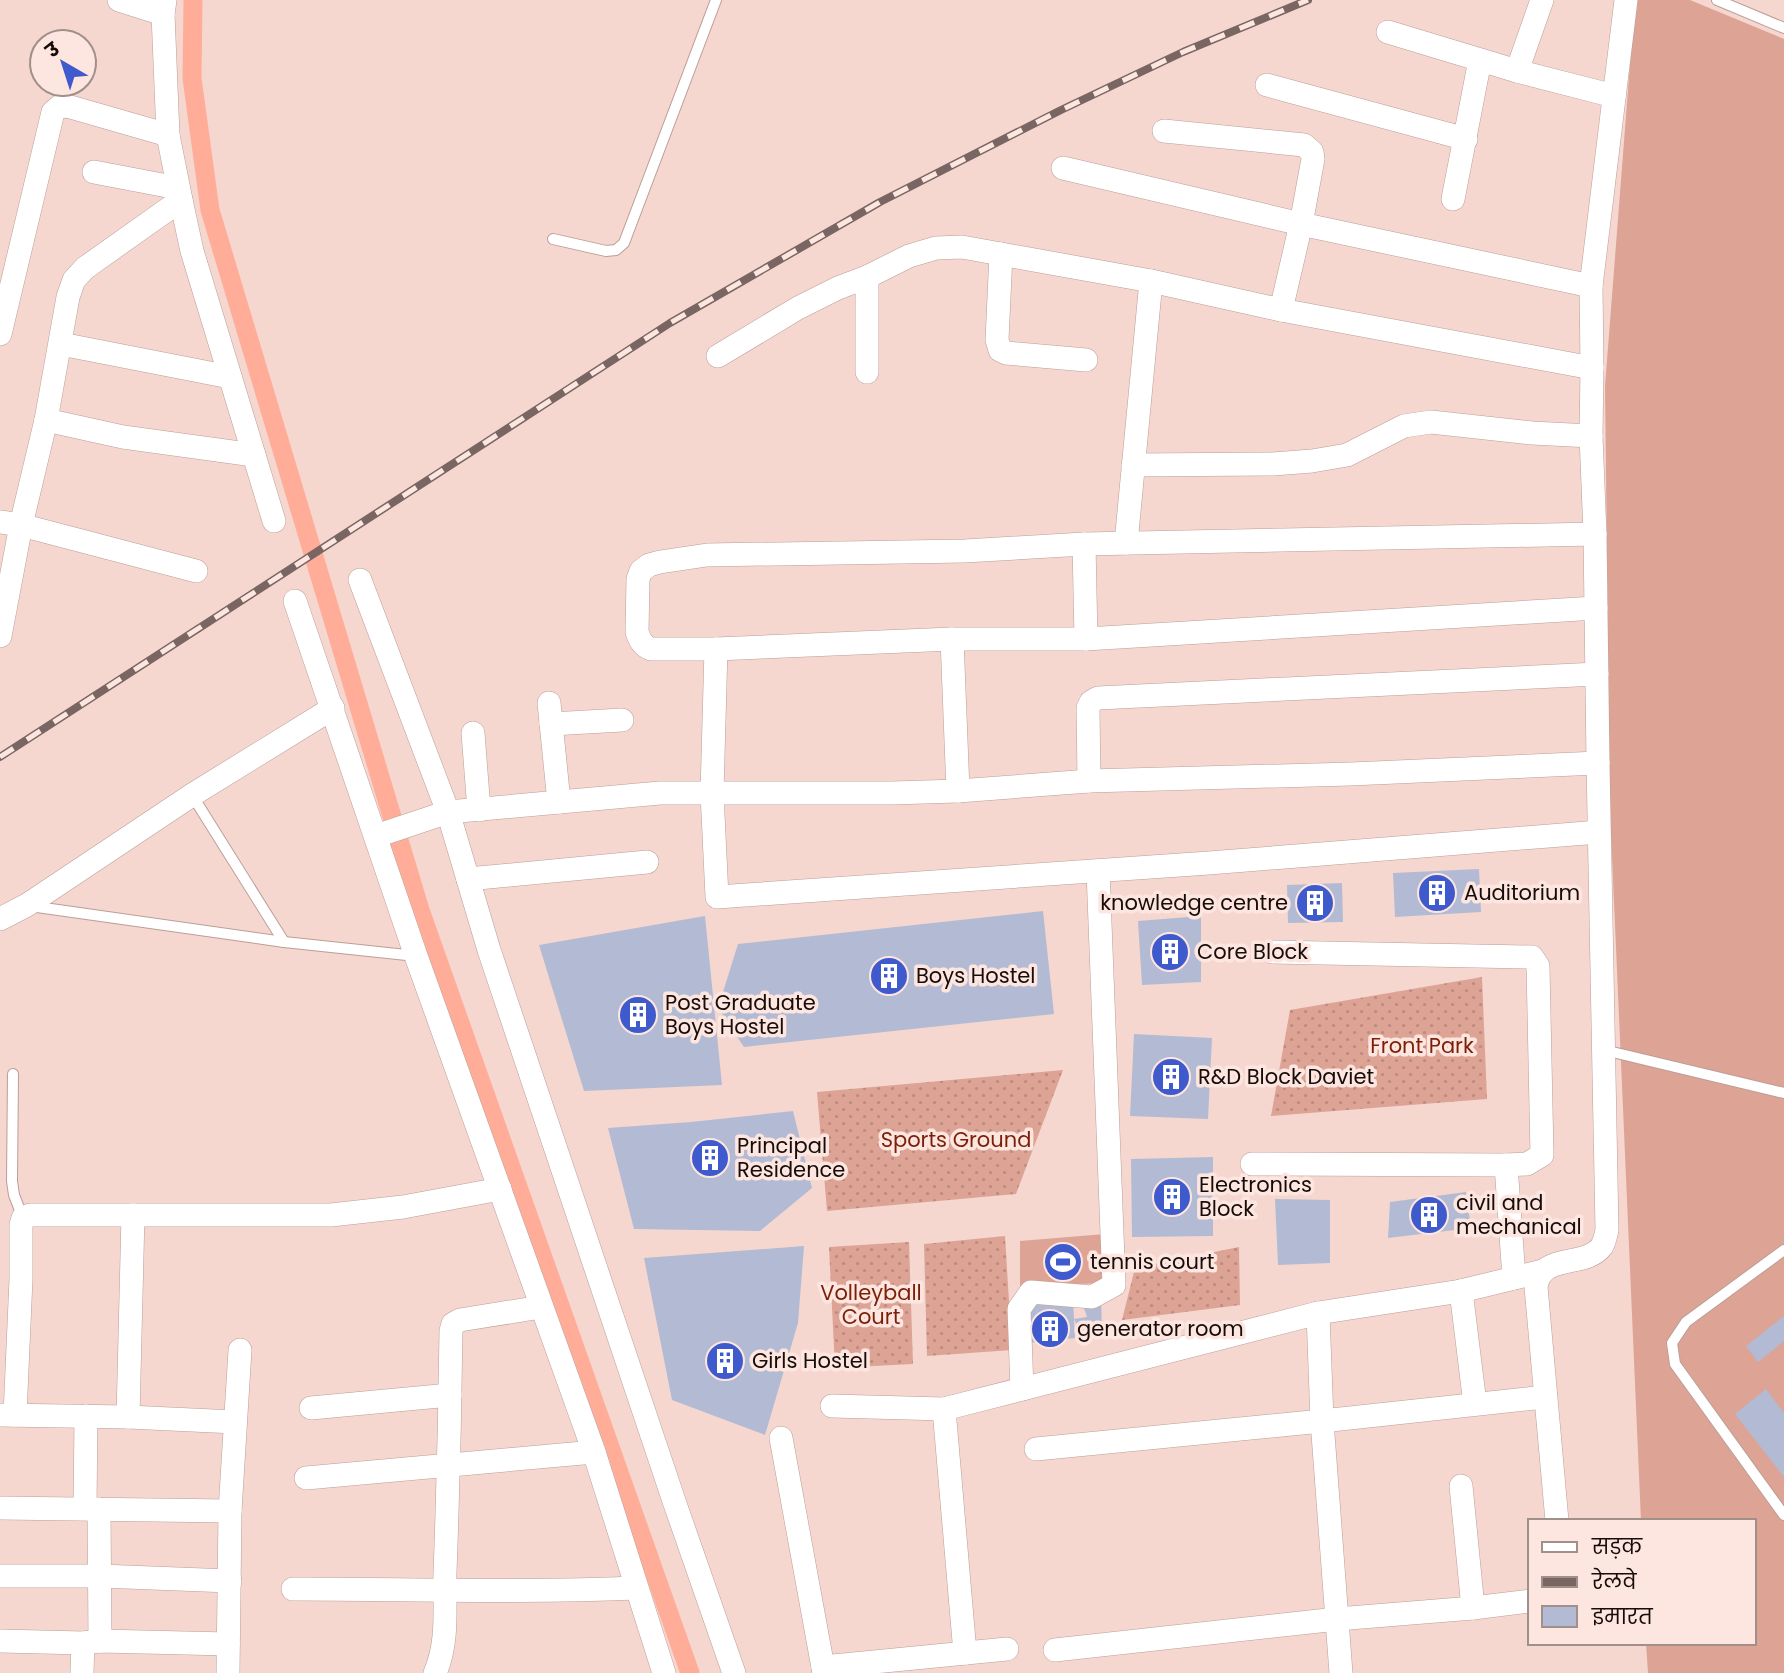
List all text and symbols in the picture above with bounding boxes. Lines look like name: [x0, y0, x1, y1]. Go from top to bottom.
north arrow: [28, 28, 98, 98]
text: उ: [39, 36, 66, 65]
building icon: Auditorium: [1416, 872, 1458, 914]
place label: Auditorium: [1464, 878, 1580, 907]
building icon: knowledge centre: [1294, 882, 1336, 924]
place label: knowledge centre: [1100, 888, 1288, 917]
building icon: Core Block: [1149, 931, 1191, 973]
place label: Core Block: [1197, 937, 1308, 966]
building icon: Boys Hostel: [868, 955, 910, 997]
place label: Boys Hostel: [916, 961, 1035, 990]
place label: Post Graduate Boys Hostel: [665, 988, 816, 1041]
building icon: Post Graduate Boys Hostel: [617, 994, 659, 1036]
park label: Front Park: [1370, 1031, 1474, 1060]
building icon: R&D Block Daviet: [1150, 1056, 1192, 1098]
place label: R&D Block Daviet: [1198, 1062, 1374, 1091]
park label: Sports Ground: [881, 1125, 1031, 1154]
place label: Principal Residence: [737, 1131, 845, 1184]
building icon: Principal Residence: [689, 1137, 731, 1179]
place label: Electronics Block: [1199, 1170, 1312, 1223]
building icon: Electronics Block: [1151, 1176, 1193, 1218]
place label: civil and mechanical: [1456, 1188, 1582, 1241]
building icon: civil and mechanical: [1408, 1194, 1450, 1236]
sports icon: tennis court: [1042, 1241, 1084, 1283]
place label: tennis court: [1090, 1247, 1214, 1276]
park label: Volleyball Court: [820, 1278, 922, 1331]
building icon: generator room: [1029, 1308, 1071, 1350]
place label: generator room: [1077, 1314, 1244, 1343]
building icon: Girls Hostel: [704, 1340, 746, 1382]
place label: Girls Hostel: [752, 1346, 868, 1375]
legend: [1528, 1519, 1756, 1645]
text: सड़क: [1591, 1532, 1643, 1561]
text: रेलवे: [1591, 1567, 1637, 1596]
text: इमारत: [1591, 1602, 1654, 1631]

